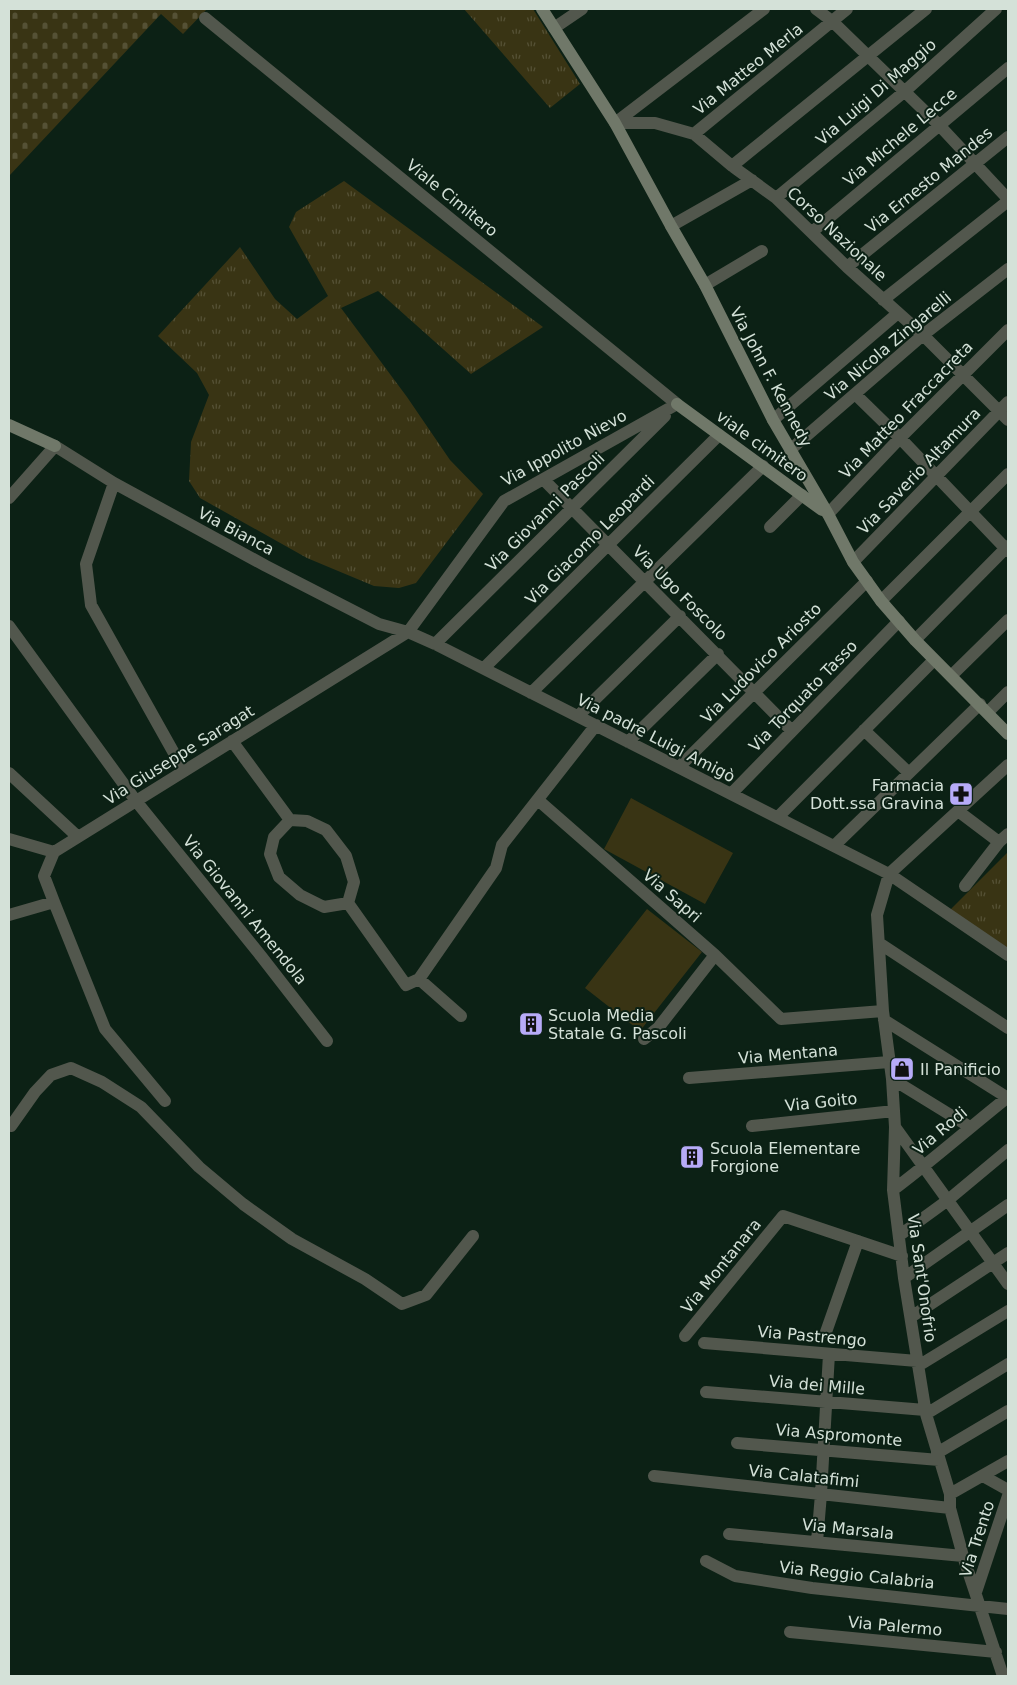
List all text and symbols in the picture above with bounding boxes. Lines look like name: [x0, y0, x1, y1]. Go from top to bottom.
street label: Via Matteo Merla: [689, 19, 807, 119]
street label: Via Luigi Di Maggio: [812, 35, 940, 149]
street label: Via Michele Lecce: [839, 84, 961, 190]
street label: Via Ernesto Mandes: [862, 123, 996, 237]
street label: Viale Cimitero: [403, 155, 501, 241]
street label: Corso Nazionale: [783, 183, 891, 285]
street label: Via Nicola Zingarelli: [821, 288, 955, 404]
street label: Via John F. Kennedy: [726, 304, 816, 450]
street label: Via Matteo Fraccacreta: [835, 337, 977, 483]
street label: Via Saverio Altamura: [854, 404, 984, 538]
street label: Via Ippolito Nievo: [498, 406, 630, 490]
street label: viale cimitero: [713, 406, 811, 486]
street label: Via Giovanni Pascoli: [482, 449, 608, 575]
street label: Via Giacomo Leopardi: [521, 471, 659, 609]
street label: Via Bianca: [194, 503, 278, 559]
street label: Via Ugo Foscolo: [629, 542, 731, 644]
street label: Via Ludovico Ariosto: [697, 599, 825, 727]
street label: Via Torquato Tasso: [745, 636, 861, 756]
street label: Via padre Luigi Amigò: [574, 690, 738, 786]
street label: Via Giuseppe Saragat: [101, 701, 257, 809]
place label: Farmacia Dott.ssa Gravina: [810, 776, 944, 813]
pharmacy icon: Farmacia Dott.ssa Gravina: [948, 781, 974, 807]
street label: Via Giovanni Amendola: [179, 832, 311, 988]
street label: Via Sapri: [639, 866, 705, 926]
place label: Scuola Media Statale G. Pascoli: [548, 1006, 687, 1043]
building icon: Scuola Media Statale G. Pascoli: [518, 1011, 544, 1037]
street label: Via Mentana: [737, 1040, 839, 1068]
shop icon: Il Panificio: [889, 1056, 915, 1082]
place label: Il Panificio: [920, 1060, 1001, 1079]
street label: Via Goito: [784, 1089, 858, 1115]
street label: Via Rodi: [909, 1103, 971, 1159]
place label: Scuola Elementare Forgione: [710, 1139, 860, 1176]
building icon: Scuola Elementare Forgione: [679, 1144, 705, 1170]
street label: Via Sant'Onofrio: [904, 1212, 940, 1344]
street label: Via Montanara: [677, 1215, 765, 1317]
street label: Via Pastrengo: [757, 1322, 867, 1350]
street label: Via dei Mille: [768, 1371, 866, 1399]
street label: Via Aspromonte: [775, 1420, 903, 1450]
street label: Via Calatafimi: [748, 1461, 860, 1491]
street label: Via Trento: [956, 1498, 998, 1580]
street label: Via Marsala: [801, 1515, 895, 1543]
street label: Via Reggio Calabria: [778, 1557, 936, 1593]
street label: Via Palermo: [847, 1612, 943, 1640]

